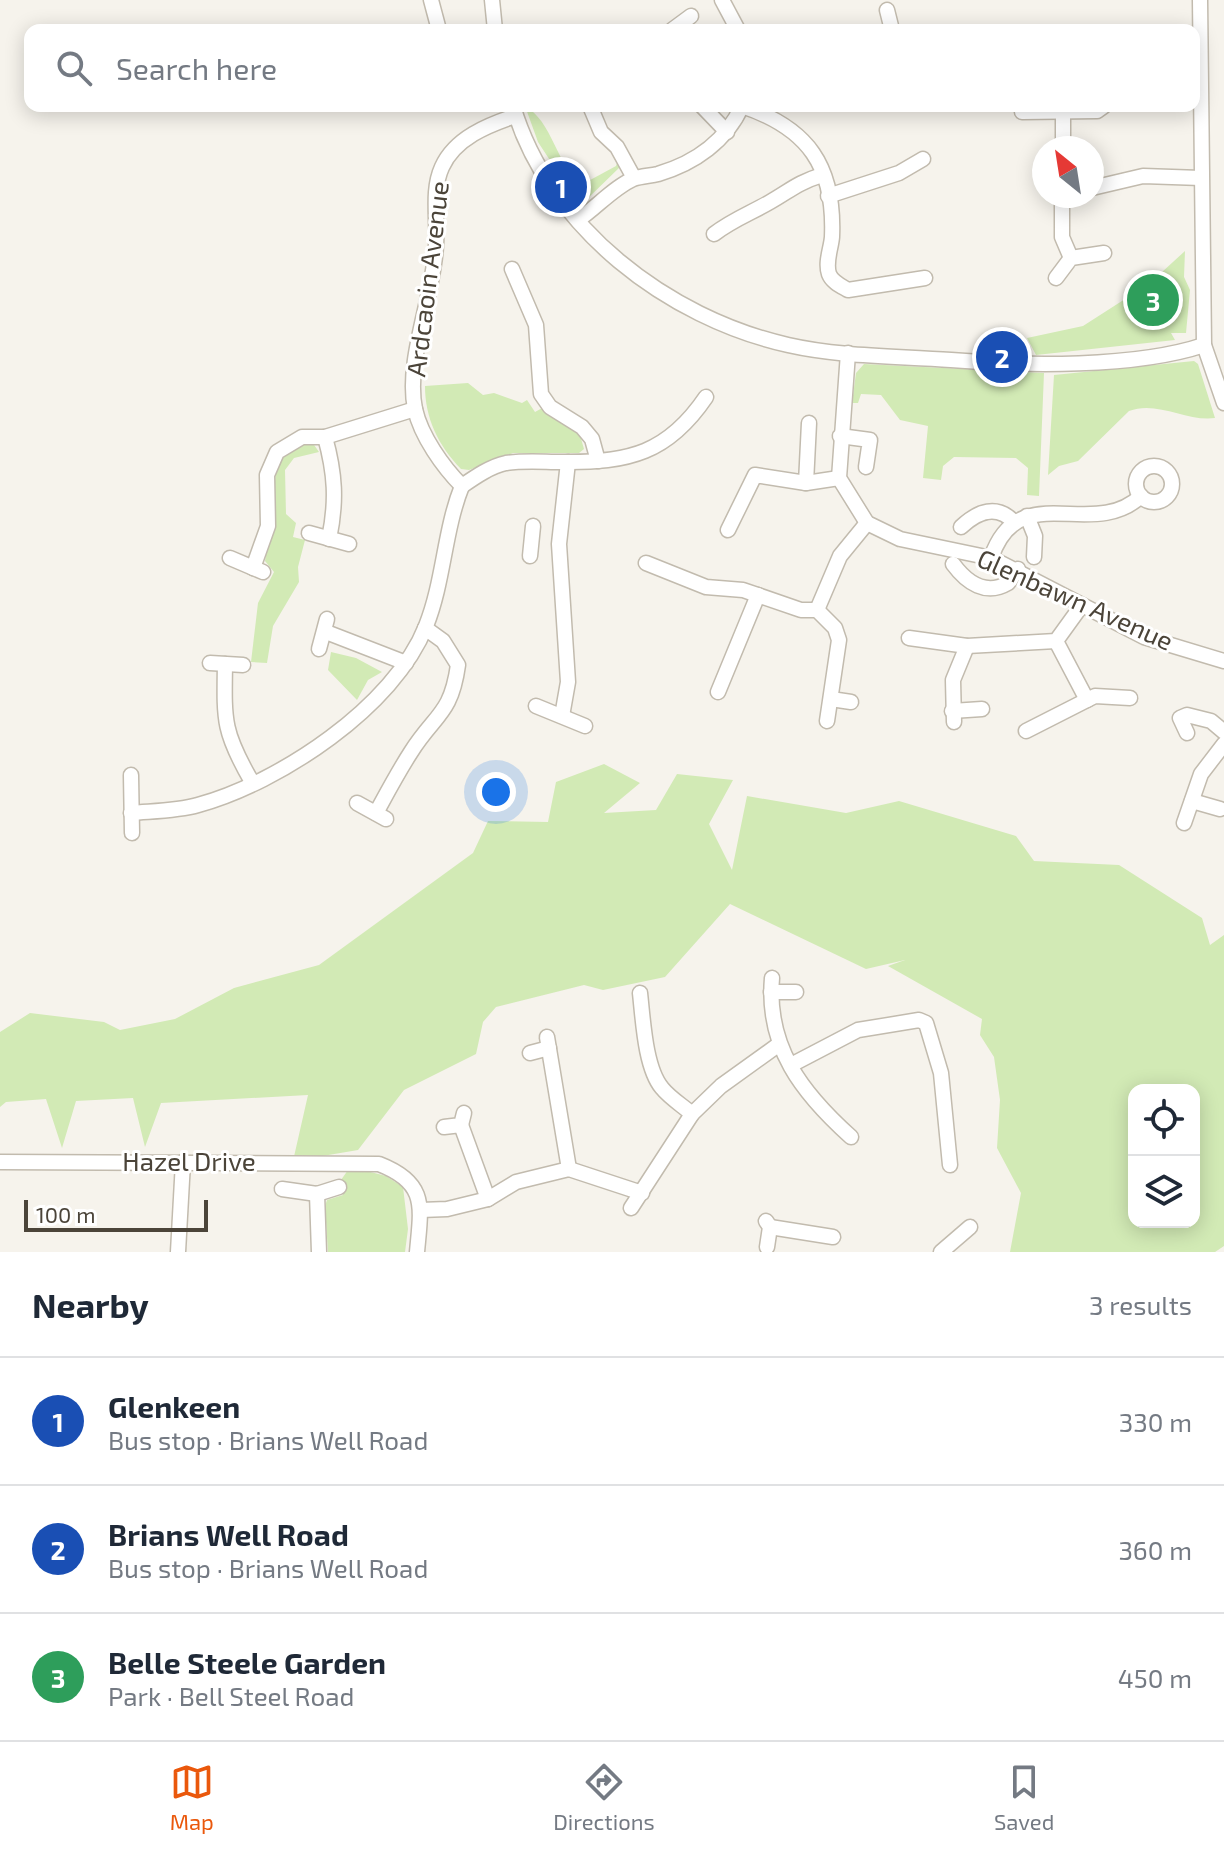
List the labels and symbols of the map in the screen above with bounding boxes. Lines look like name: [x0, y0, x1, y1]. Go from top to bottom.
north arrow: [1032, 136, 1104, 208]
pin: 1: [535, 157, 587, 217]
street label: Ardcaoin Avenue: [399, 179, 454, 378]
pin: 3: [1127, 270, 1179, 330]
pin: 2: [976, 327, 1028, 387]
street label: Glenbawn Avenue: [973, 542, 1178, 656]
your location: [476, 772, 516, 812]
street label: Hazel Drive: [122, 1145, 256, 1176]
scale bar: [24, 1196, 208, 1232]

